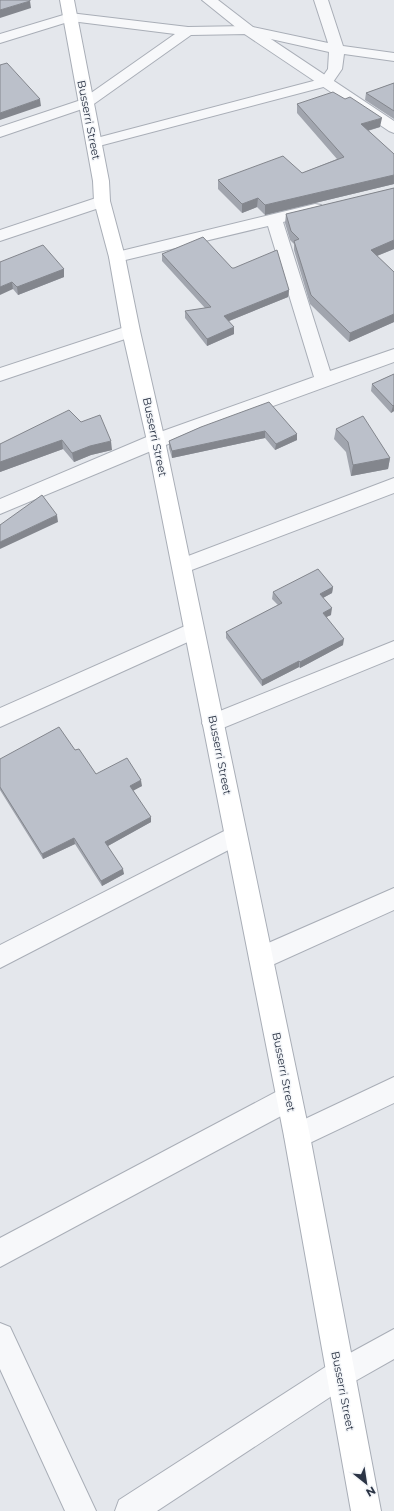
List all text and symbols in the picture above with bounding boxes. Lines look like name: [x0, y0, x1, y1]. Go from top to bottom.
street label: Busserri Street: [74, 79, 104, 162]
street label: Busserri Street: [140, 396, 170, 478]
street label: Busserri Street: [205, 714, 235, 797]
street label: Busserri Street: [269, 1031, 299, 1114]
street label: Busserri Street: [328, 1350, 358, 1433]
north arrow: [346, 1463, 386, 1503]
text: N: [364, 1483, 378, 1500]

